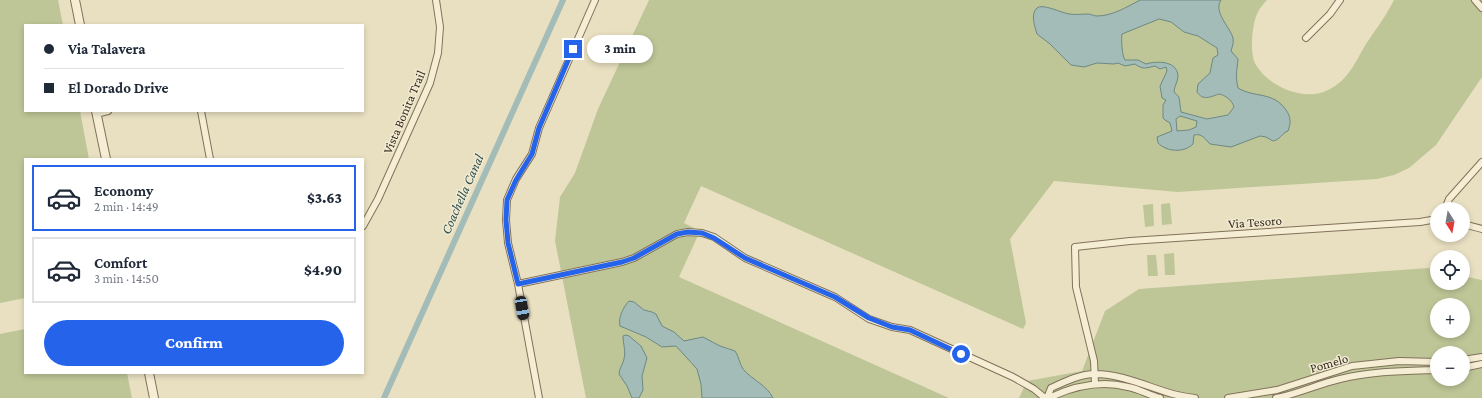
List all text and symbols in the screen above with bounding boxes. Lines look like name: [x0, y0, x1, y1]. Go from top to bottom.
callout: 3 min: [587, 35, 653, 63]
route end: [564, 40, 582, 58]
text: Via Talavera: [68, 41, 146, 57]
text: 3 min: [604, 41, 636, 56]
street label: Vista Bonita Trail: [380, 67, 429, 156]
text: El Dorado Drive: [68, 80, 169, 96]
water label: Coachella Canal: [437, 151, 487, 236]
icon: car: [46, 180, 82, 216]
text: Economy: [94, 183, 153, 199]
text: $3.63: [307, 190, 342, 206]
text: 2 min · 14:49: [94, 199, 159, 214]
north arrow: [1430, 202, 1470, 242]
map controls: [1430, 202, 1470, 386]
street label: Via Tesoro: [1228, 213, 1282, 231]
button: locate: [1430, 250, 1470, 290]
icon: car: [46, 252, 82, 288]
text: Comfort: [94, 255, 148, 271]
text: $4.90: [304, 262, 342, 278]
text: 3 min · 14:50: [94, 271, 159, 286]
car: [514, 295, 530, 321]
button: +: [1430, 298, 1470, 338]
button: Confirm: [44, 320, 344, 366]
route start: [952, 345, 970, 363]
button: −: [1430, 346, 1470, 386]
street label: Pomelo: [1308, 350, 1350, 376]

